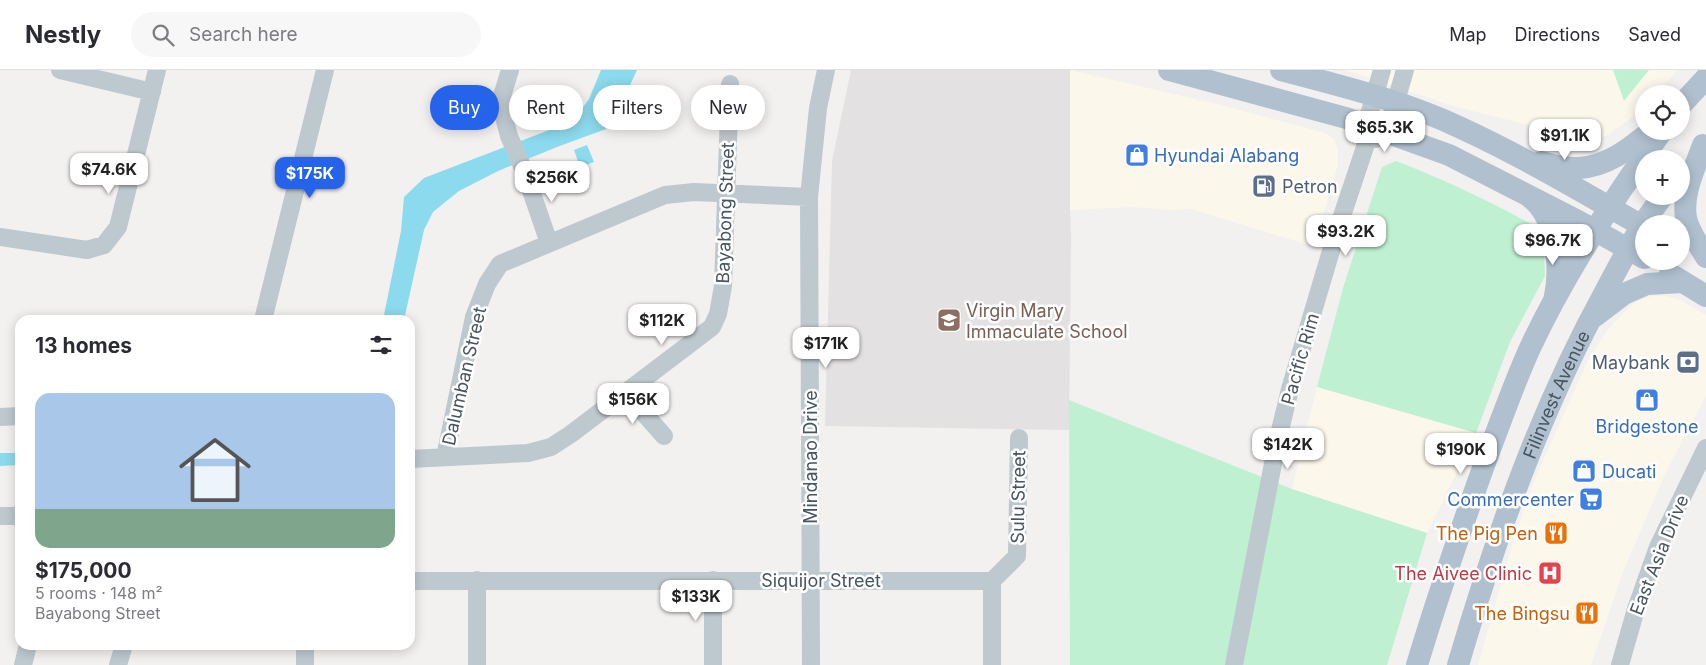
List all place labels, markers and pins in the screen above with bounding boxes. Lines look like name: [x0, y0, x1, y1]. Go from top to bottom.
pin: $65.3K: [1344, 111, 1426, 153]
pin: $91.1K: [1524, 118, 1606, 161]
shop icon: Hyundai Alabang: [1124, 142, 1150, 168]
place label: Hyundai Alabang: [1154, 145, 1299, 166]
pin: $74.6K: [68, 152, 150, 195]
pin: $175K: [275, 156, 345, 199]
pin: $256K: [517, 160, 587, 203]
fuel station icon: Petron: [1251, 173, 1277, 199]
place label: Petron: [1282, 176, 1338, 197]
pin: $93.2K: [1305, 214, 1387, 257]
pin: $96.7K: [1512, 224, 1594, 266]
place label: Virgin Mary Immaculate School: [966, 300, 1128, 342]
pin: $112K: [627, 304, 697, 346]
school or university icon: Virgin Mary Immaculate School: [936, 307, 962, 333]
pin: $171K: [791, 326, 861, 369]
bank icon: Maybank: [1675, 349, 1701, 375]
place label: Maybank: [1592, 352, 1670, 373]
pin: $156K: [598, 382, 668, 425]
shop icon: Bridgestone: [1634, 387, 1660, 413]
place label: Bridgestone: [1596, 416, 1698, 437]
pin: $142K: [1253, 428, 1323, 470]
pin: $190K: [1426, 432, 1496, 475]
shop icon: Ducati: [1571, 458, 1597, 484]
place label: Ducati: [1602, 461, 1656, 482]
supermarket icon: Commercenter: [1578, 486, 1604, 512]
place label: Commercenter: [1447, 489, 1574, 510]
restaurant icon: The Pig Pen: [1543, 520, 1569, 546]
place label: The Pig Pen: [1436, 523, 1538, 544]
hospital icon: The Aivee Clinic: [1537, 560, 1563, 586]
place label: The Aivee Clinic: [1394, 563, 1532, 584]
pin: $133K: [661, 580, 731, 622]
restaurant icon: The Bingsu: [1574, 600, 1600, 626]
place label: The Bingsu: [1474, 603, 1570, 624]

